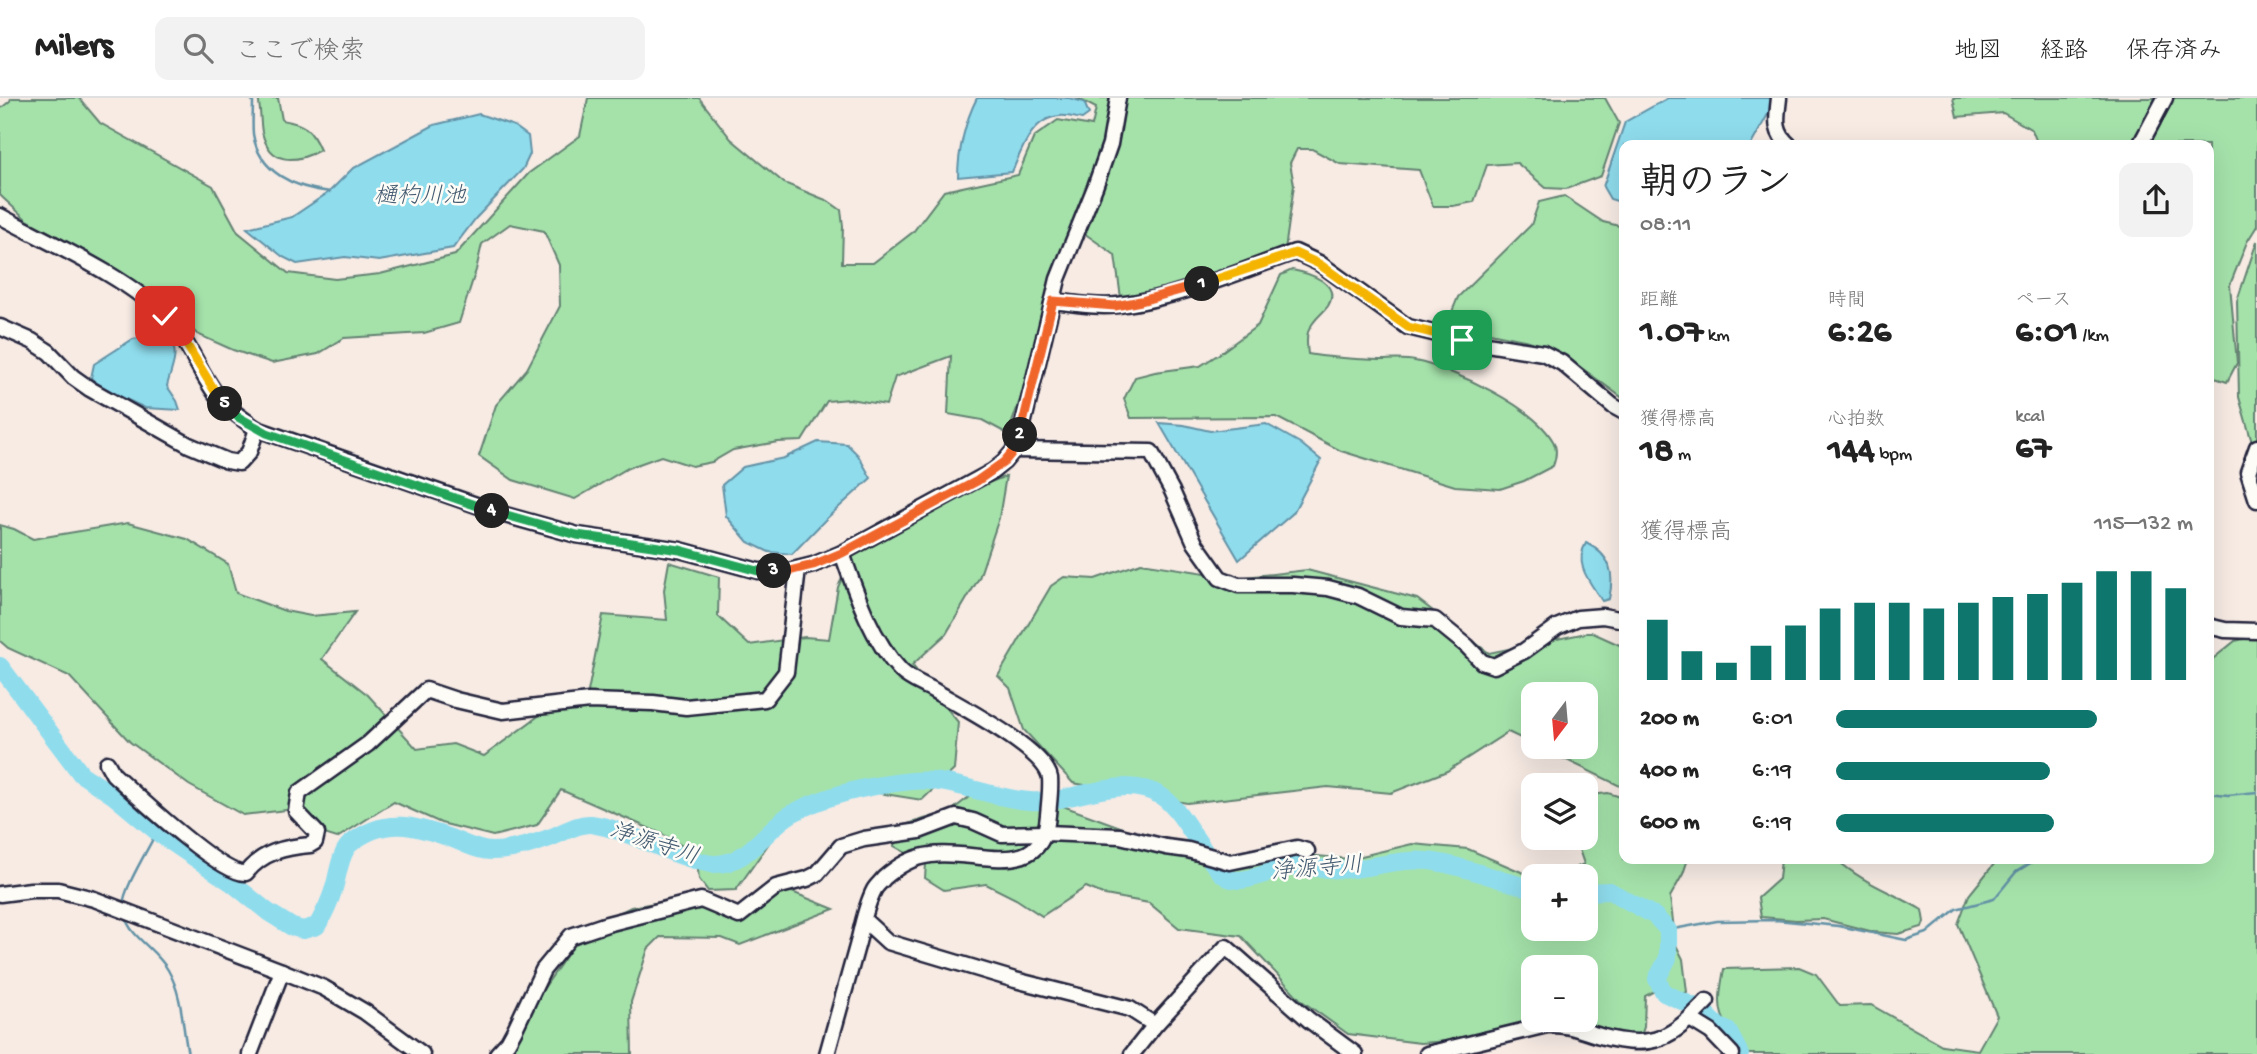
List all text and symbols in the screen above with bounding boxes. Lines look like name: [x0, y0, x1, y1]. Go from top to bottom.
search box: [155, 17, 645, 80]
text: Milers: [35, 29, 113, 67]
icon: search: [179, 29, 217, 67]
text: ここで検索: [235, 38, 365, 69]
text: 地図: [1954, 38, 2002, 67]
text: 経路: [2040, 38, 2088, 67]
text: 保存済み: [2126, 38, 2222, 67]
button: share: [2119, 163, 2193, 237]
text: 朝のラン: [1640, 164, 1792, 208]
water label: 樋杓川池: [374, 183, 467, 211]
text: 08:11: [1640, 212, 1691, 239]
pin: 1: [1184, 266, 1220, 302]
text: 1: [1198, 272, 1205, 295]
pin: [135, 286, 195, 346]
text: 距離: [1640, 290, 1678, 313]
text: 時間: [1828, 290, 1866, 313]
text: ペース: [2015, 290, 2071, 313]
icon: check: [146, 297, 184, 335]
pin: [1432, 310, 1492, 370]
text: 1.07: [1640, 313, 1703, 354]
text: 6:26: [1828, 313, 1891, 354]
text: 6:01: [2015, 313, 2078, 354]
icon: arrive: [1443, 321, 1481, 359]
text: km: [1703, 325, 1730, 348]
text: /km: [2078, 325, 2109, 348]
pin: 5: [208, 386, 243, 422]
text: 5: [220, 392, 230, 415]
text: kcal: [2015, 406, 2045, 429]
text: 獲得標高: [1640, 409, 1716, 432]
text: 心拍数: [1828, 409, 1885, 432]
pin: 2: [1002, 418, 1038, 452]
text: 2: [1015, 423, 1024, 446]
text: 67: [2015, 429, 2051, 470]
text: 18: [1640, 432, 1673, 473]
text: 144: [1828, 432, 1875, 473]
text: m: [1673, 444, 1691, 467]
text: bpm: [1875, 444, 1912, 467]
pin: 4: [475, 494, 510, 528]
text: 4: [487, 499, 496, 522]
text: 115–132 m: [2094, 511, 2193, 538]
text: 獲得標高: [1640, 520, 1732, 547]
pin: 3: [756, 554, 792, 588]
text: 3: [769, 559, 778, 582]
north arrow: [1521, 682, 1598, 760]
map controls: [1521, 682, 1598, 1032]
text: 200 m: [1640, 706, 1699, 733]
text: 6:01: [1752, 706, 1793, 733]
text: 400 m: [1640, 758, 1699, 785]
text: 6:19: [1752, 758, 1792, 785]
button: layers: [1521, 773, 1598, 850]
text: 600 m: [1640, 810, 1700, 837]
text: 6:19: [1752, 810, 1792, 837]
water label: 浄源寺川: [606, 817, 702, 872]
water label: 浄源寺川: [1270, 852, 1364, 887]
button: +: [1521, 864, 1598, 941]
button: −: [1521, 955, 1598, 1032]

